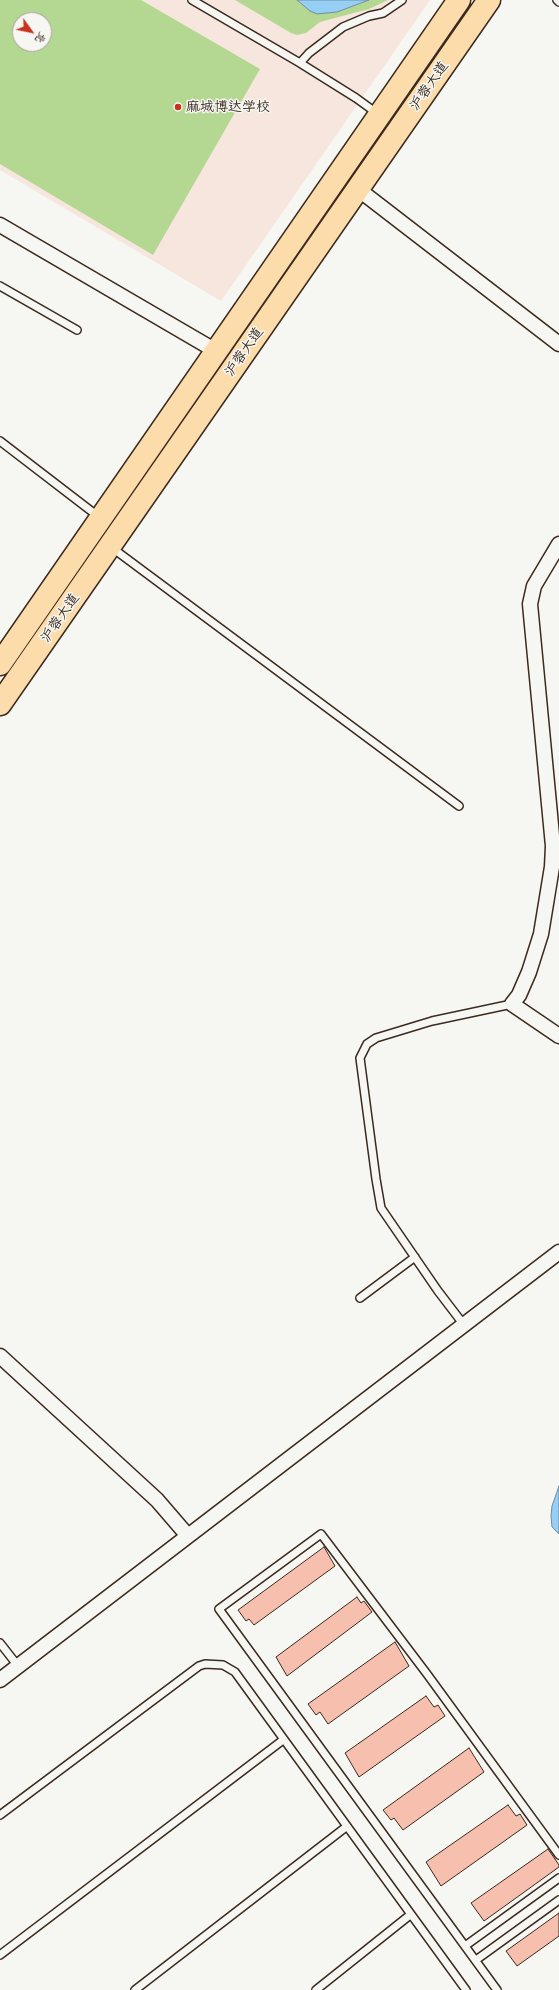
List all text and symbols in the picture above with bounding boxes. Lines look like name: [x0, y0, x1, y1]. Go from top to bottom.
north arrow: [12, 12, 52, 52]
text: 北: [32, 30, 50, 46]
street label: 沪蓉大道: [406, 58, 452, 114]
place label: 麻城博达学校: [186, 99, 270, 115]
marker: 麻城博达学校: [173, 102, 183, 112]
street label: 沪蓉大道: [221, 324, 267, 380]
street label: 沪蓉大道: [37, 590, 83, 646]

